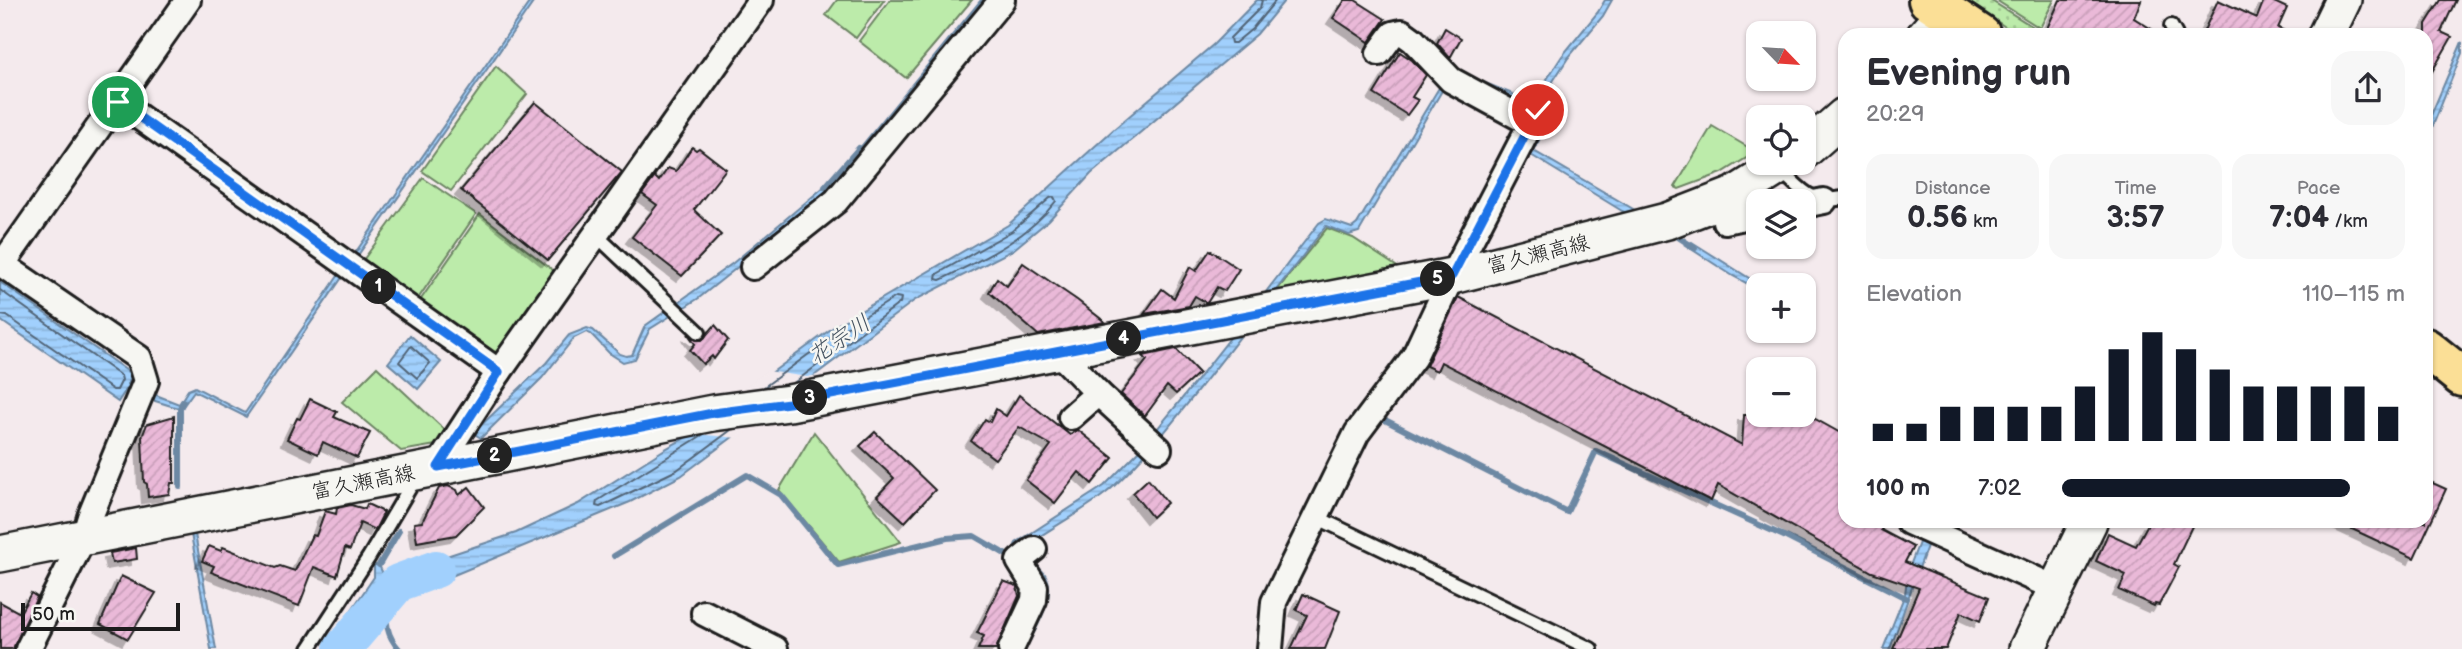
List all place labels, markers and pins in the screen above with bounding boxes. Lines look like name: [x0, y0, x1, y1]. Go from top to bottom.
pin: [88, 72, 148, 132]
pin: [1508, 80, 1568, 140]
pin: 5: [1420, 262, 1456, 296]
pin: 1: [362, 270, 396, 304]
pin: 4: [1106, 322, 1142, 356]
pin: 3: [792, 380, 828, 416]
pin: 2: [477, 438, 512, 474]

